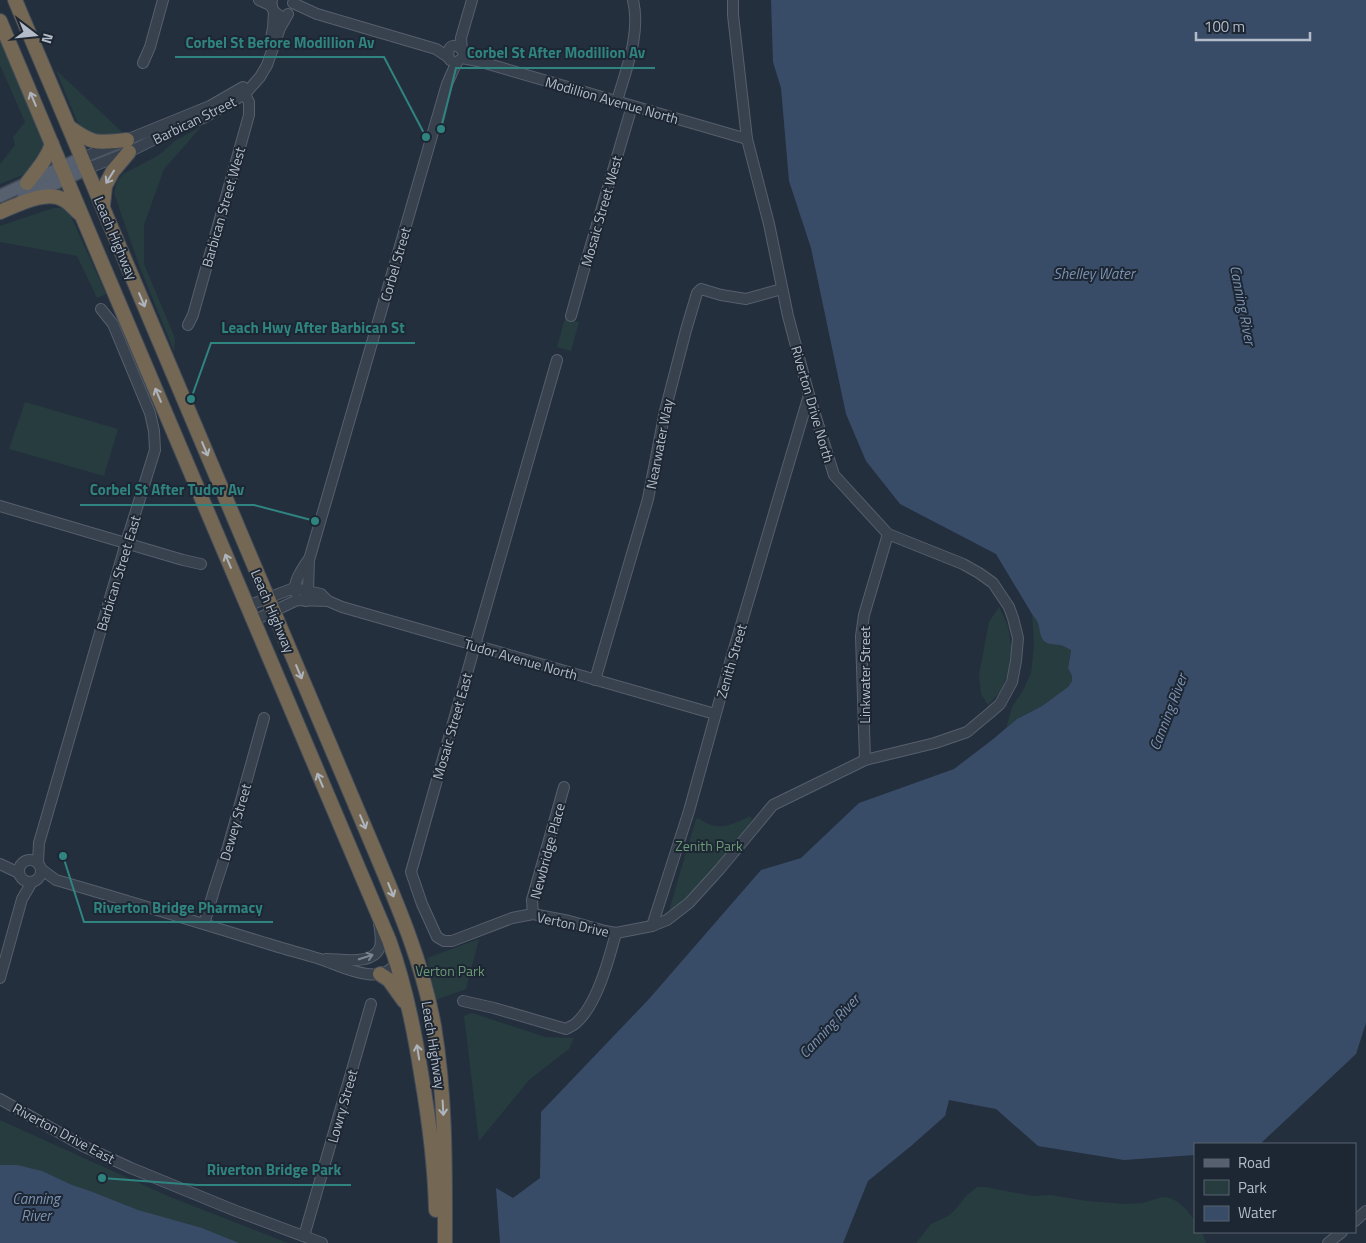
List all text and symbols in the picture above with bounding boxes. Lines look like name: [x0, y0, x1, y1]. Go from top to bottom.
north arrow: [10, 10, 60, 60]
scale bar: [1196, 10, 1310, 42]
text: 100 m: [1204, 15, 1245, 38]
callout: Corbel St Before Modillion Av: [175, 27, 384, 57]
text: N: [37, 31, 59, 46]
text: Corbel St Before Modillion Av: [186, 31, 375, 54]
callout: Corbel St After Modillion Av: [456, 38, 655, 68]
text: Corbel St After Modillion Av: [467, 41, 646, 64]
street label: Modillion Avenue North: [543, 71, 681, 129]
street label: Barbican Street: [149, 91, 239, 149]
one-way arrow: [27, 92, 37, 107]
street label: Barbican Street West: [196, 144, 250, 270]
street label: Mosaic Street West: [575, 153, 627, 269]
one-way arrow: [105, 169, 115, 183]
street label: Leach Highway: [89, 193, 143, 283]
street label: Corbel Street: [374, 224, 416, 304]
water label: Shelley Water: [1053, 262, 1137, 285]
water label: Canning River: [1224, 263, 1262, 349]
one-way arrow: [137, 292, 147, 307]
callout: Leach Hwy After Barbican St: [211, 313, 415, 343]
text: Leach Hwy After Barbican St: [221, 316, 405, 339]
street label: Riverton Drive North: [786, 343, 840, 465]
one-way arrow: [152, 388, 161, 403]
street label: Nearwater Way: [640, 397, 678, 491]
one-way arrow: [201, 441, 211, 456]
callout: Corbel St After Tudor Av: [80, 475, 254, 505]
text: Corbel St After Tudor Av: [90, 478, 245, 501]
street label: Barbican Street East: [90, 512, 146, 633]
one-way arrow: [223, 554, 232, 569]
street label: Leach Highway: [246, 566, 300, 656]
street label: Zenith Street: [710, 621, 752, 701]
street label: Linkwater Street: [854, 626, 875, 724]
street label: Tudor Avenue North: [462, 633, 580, 685]
one-way arrow: [295, 664, 305, 679]
water label: Canning River: [1143, 668, 1194, 754]
street label: Mosaic Street East: [427, 670, 477, 782]
one-way arrow: [315, 773, 325, 788]
street label: Dewey Street: [214, 781, 256, 863]
street label: Newbridge Place: [524, 801, 570, 901]
one-way arrow: [358, 814, 368, 829]
park label: Zenith Park: [675, 835, 743, 856]
one-way arrow: [387, 882, 396, 897]
callout: Riverton Bridge Pharmacy: [84, 892, 273, 922]
text: Riverton Bridge Pharmacy: [93, 896, 263, 919]
street label: Verton Drive: [535, 906, 611, 942]
one-way arrow: [358, 952, 374, 962]
park label: Verton Park: [415, 960, 485, 981]
water label: Canning River: [793, 987, 866, 1063]
street label: Leach Highway: [417, 999, 451, 1091]
one-way arrow: [412, 1044, 422, 1060]
street label: Lowry Street: [322, 1067, 363, 1145]
street label: Riverton Drive East: [9, 1097, 119, 1169]
one-way arrow: [438, 1100, 447, 1116]
legend: [1194, 1143, 1356, 1233]
text: Road: [1238, 1151, 1270, 1174]
callout: Riverton Bridge Park: [197, 1155, 351, 1185]
text: Riverton Bridge Park: [207, 1158, 341, 1181]
text: Park: [1238, 1176, 1267, 1199]
water label: Canning River: [12, 1187, 62, 1227]
text: Water: [1238, 1201, 1277, 1224]

